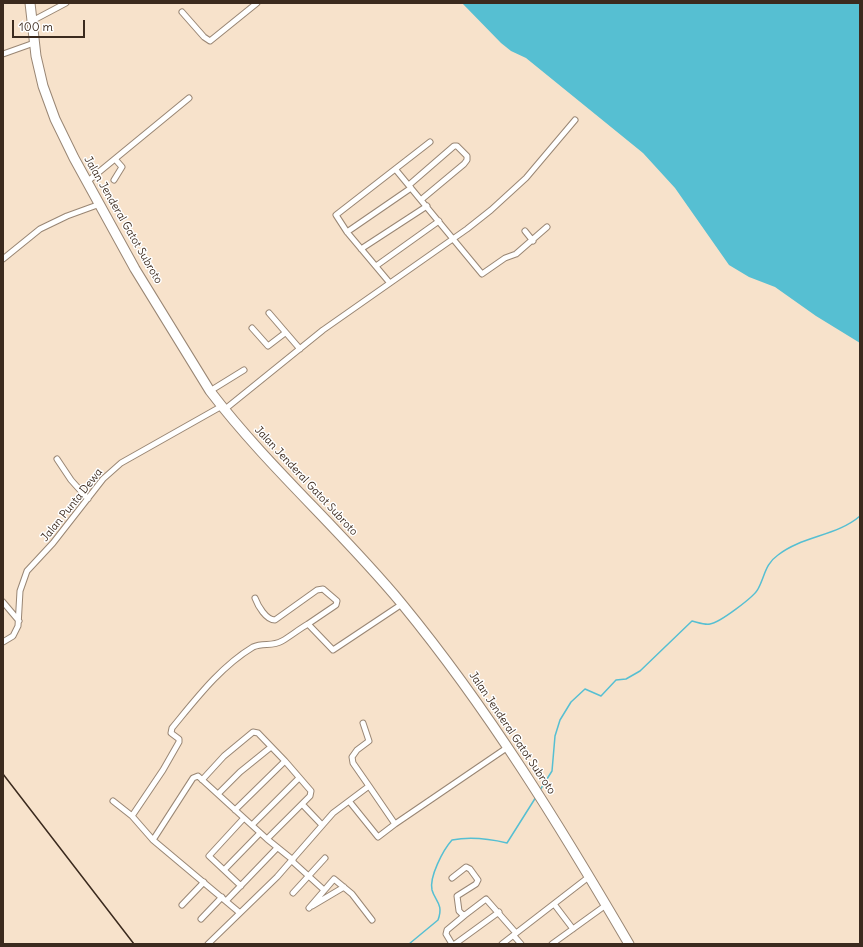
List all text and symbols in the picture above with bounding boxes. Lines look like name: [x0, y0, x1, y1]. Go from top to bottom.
scale bar: [14, 12, 87, 38]
text: 100 m: [19, 19, 53, 34]
street label: Jalan Jenderal Gatot Subroto: [81, 154, 165, 286]
street label: Jalan Jenderal Gatot Subroto: [252, 424, 360, 538]
street label: Jalan Punta Dewa: [39, 466, 105, 544]
street label: Jalan Jenderal Gatot Subroto: [466, 669, 558, 797]

